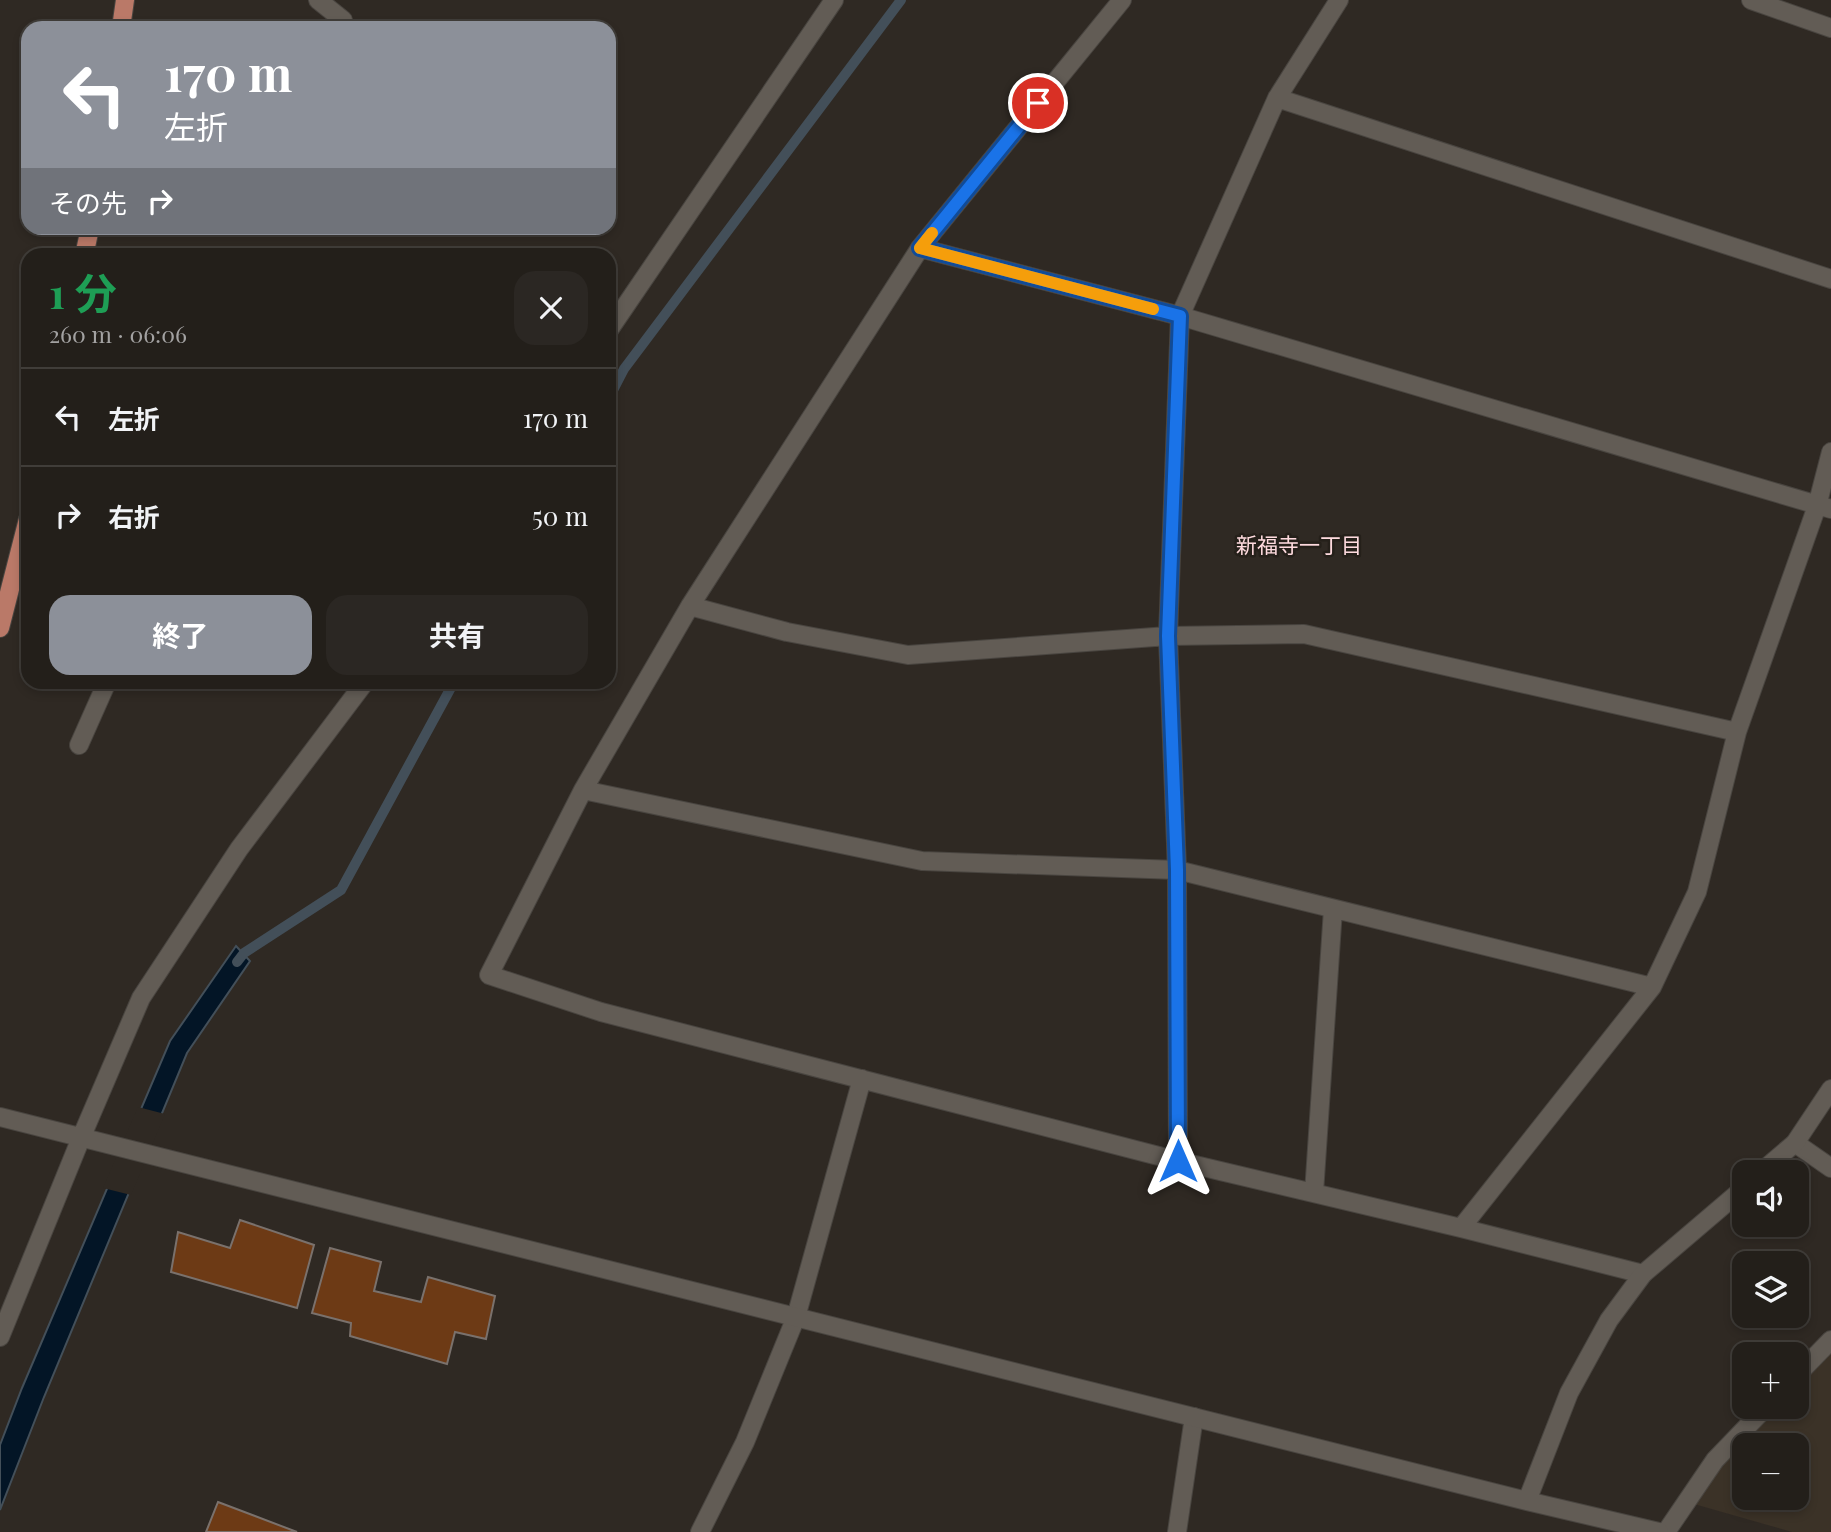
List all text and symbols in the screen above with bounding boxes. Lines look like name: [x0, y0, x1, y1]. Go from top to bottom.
text: 170 m: [164, 39, 292, 104]
icon: left: [49, 49, 140, 140]
pin: [1008, 73, 1068, 133]
icon: arrive: [1019, 84, 1057, 122]
text: 左折: [164, 104, 228, 147]
icon: right: [141, 182, 179, 220]
text: その先: [49, 185, 127, 220]
text: 1 分: [49, 264, 117, 320]
button: close: [514, 271, 588, 345]
text: 260 m · 06:06: [49, 318, 187, 349]
icon: left: [49, 398, 87, 436]
text: 170 m: [523, 400, 588, 435]
text: 左折: [108, 401, 160, 436]
icon: right: [49, 496, 87, 534]
text: 50 m: [532, 498, 588, 533]
text: 右折: [108, 499, 160, 534]
district label: 新福寺一丁目: [1236, 530, 1362, 558]
button: 終了: [49, 595, 312, 675]
button: 共有: [326, 595, 588, 675]
position arrow: [1141, 1124, 1215, 1198]
map controls: [1732, 1160, 1809, 1510]
button: sound: [1732, 1160, 1809, 1237]
button: layers: [1732, 1251, 1809, 1328]
button: +: [1732, 1342, 1809, 1419]
button: −: [1732, 1433, 1809, 1510]

